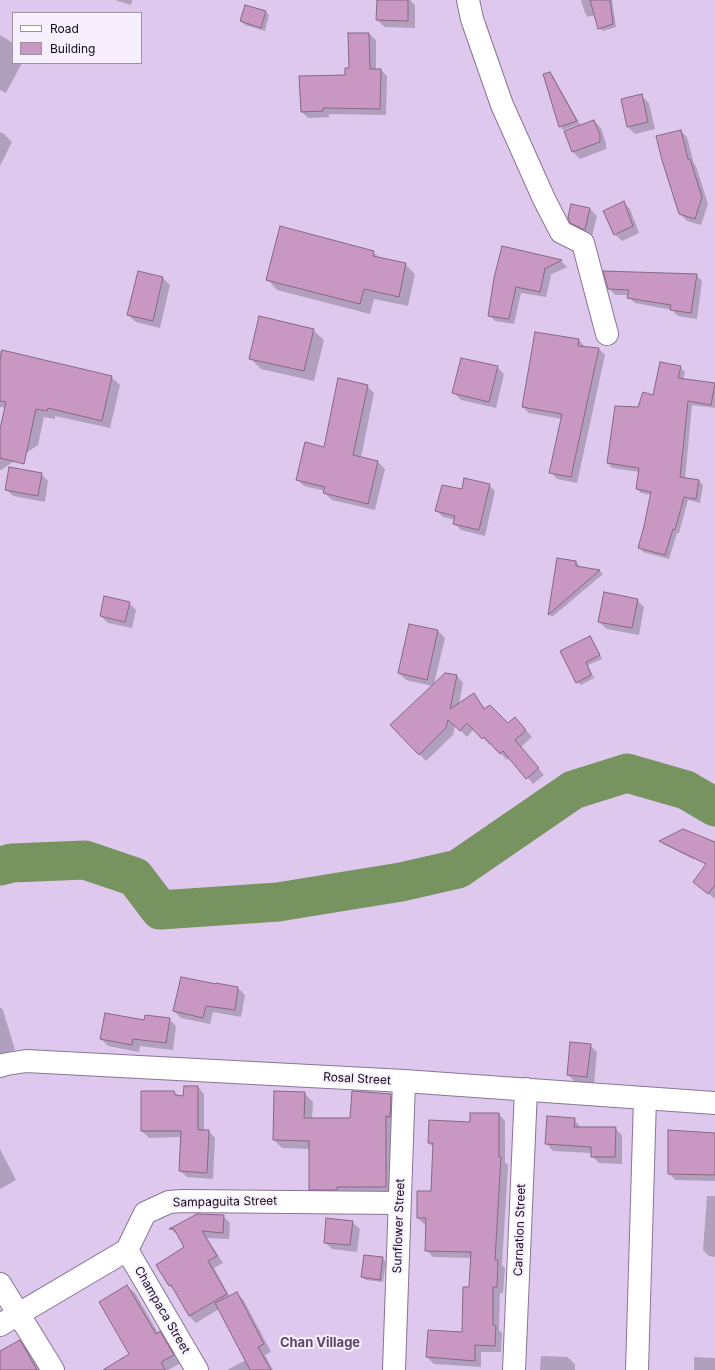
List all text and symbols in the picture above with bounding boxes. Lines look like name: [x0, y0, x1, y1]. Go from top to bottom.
legend: [12, 12, 142, 64]
text: Road: [50, 21, 79, 36]
text: Building: [50, 41, 95, 56]
street label: Rosal Street: [323, 1070, 391, 1088]
street label: Sunflower Street: [390, 1178, 408, 1274]
street label: Carnation Street: [511, 1184, 529, 1276]
street label: Sampaguita Street: [173, 1194, 277, 1210]
street label: Champaca Street: [131, 1264, 193, 1356]
district label: Chan Village: [280, 1335, 360, 1351]

